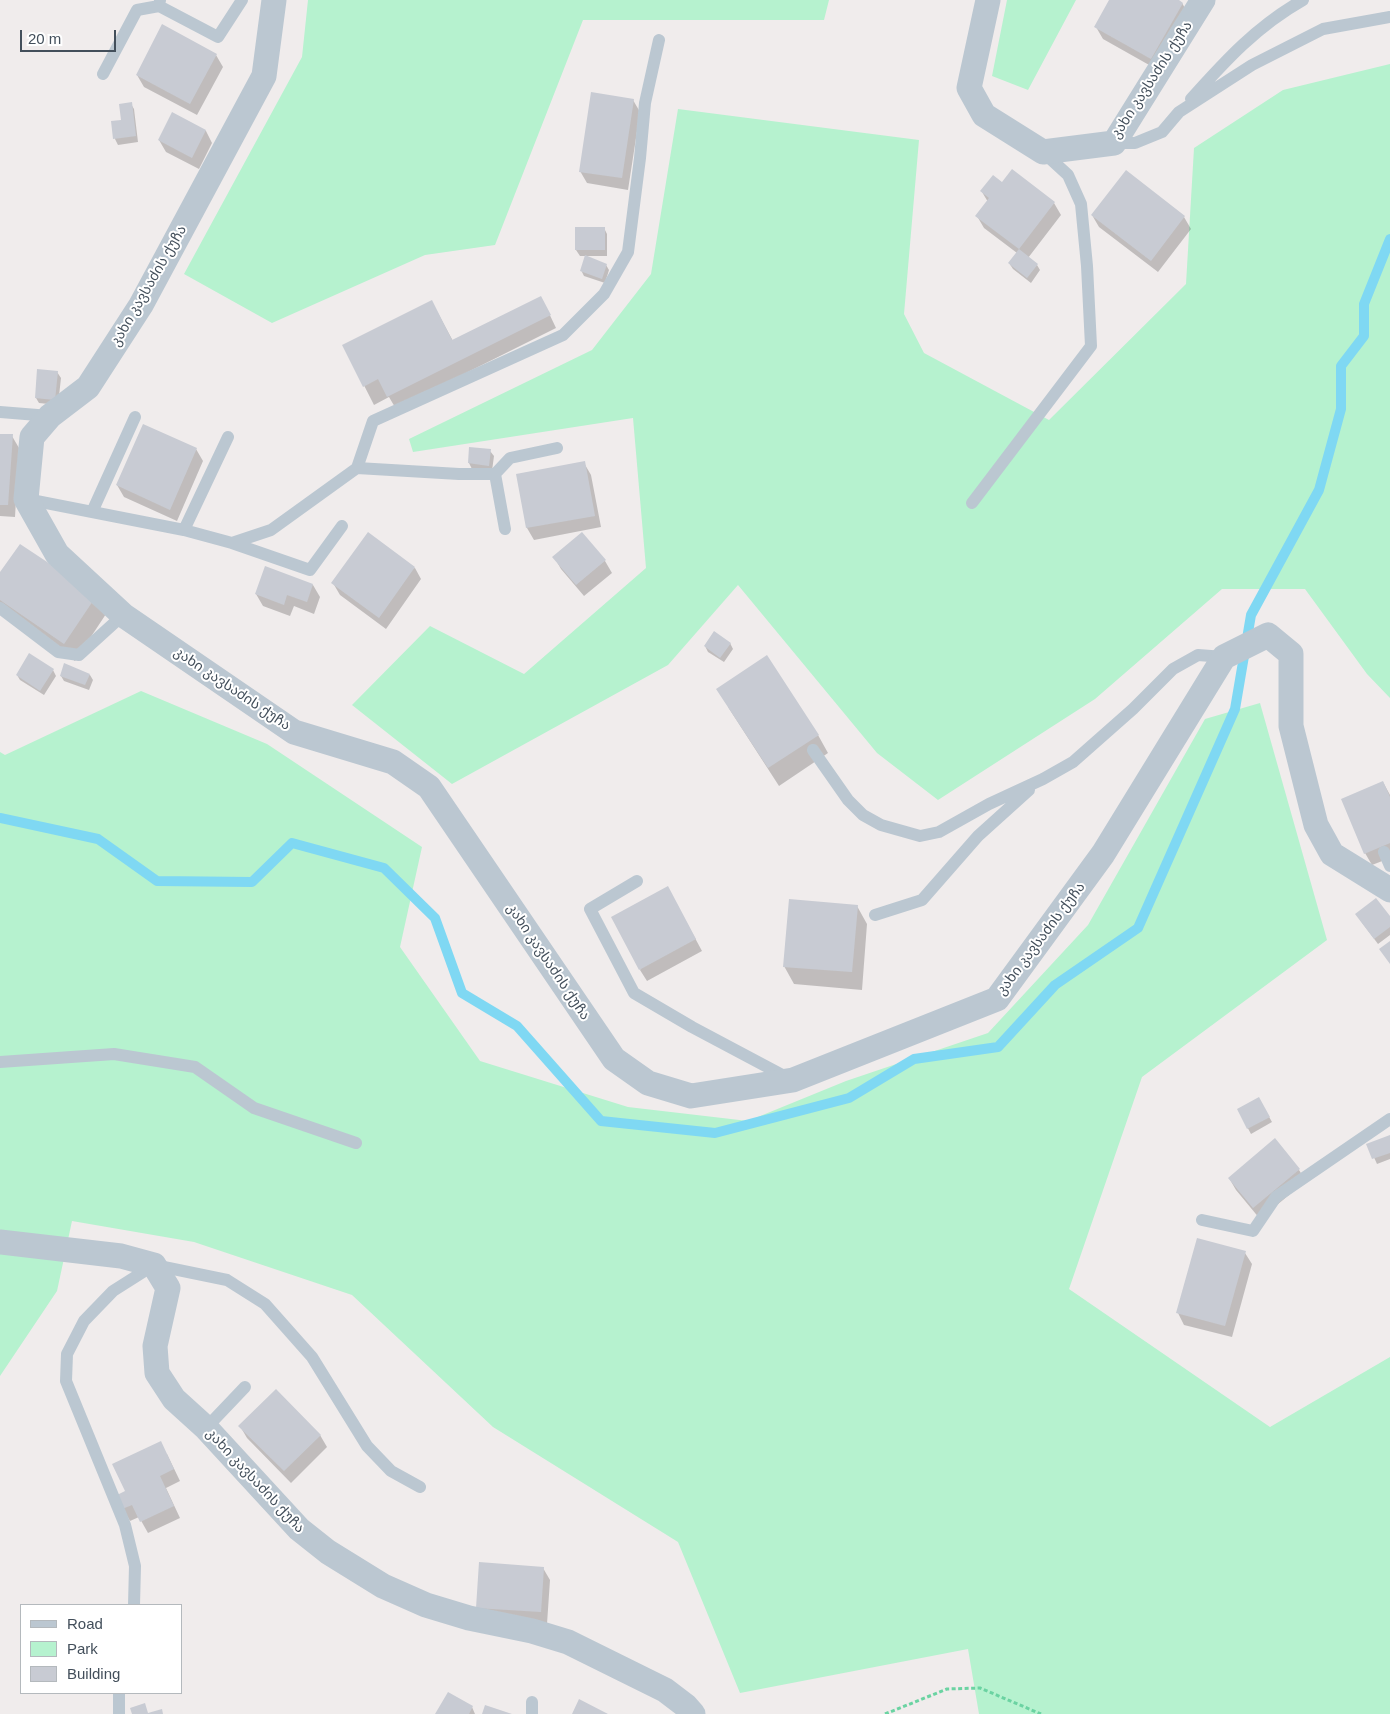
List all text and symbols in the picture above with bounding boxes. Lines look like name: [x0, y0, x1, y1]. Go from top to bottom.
street label: კახი კავსაძის ქუჩა: [1108, 18, 1196, 142]
scale bar: [22, 20, 119, 52]
text: 20 m: [28, 30, 61, 47]
street label: კახი კავსაძის ქუჩა: [107, 223, 191, 349]
street label: კახი კავსაძის ქუჩა: [171, 644, 293, 734]
street label: კახი კავსაძის ქუჩა: [993, 879, 1089, 999]
street label: კახი კავსაძის ქუჩა: [503, 901, 593, 1023]
street label: კახი კავსაძის ქუჩა: [202, 1425, 308, 1537]
legend: [20, 1604, 182, 1694]
text: Road: [67, 1615, 103, 1632]
text: Park: [67, 1640, 98, 1657]
text: Building: [67, 1665, 120, 1682]

